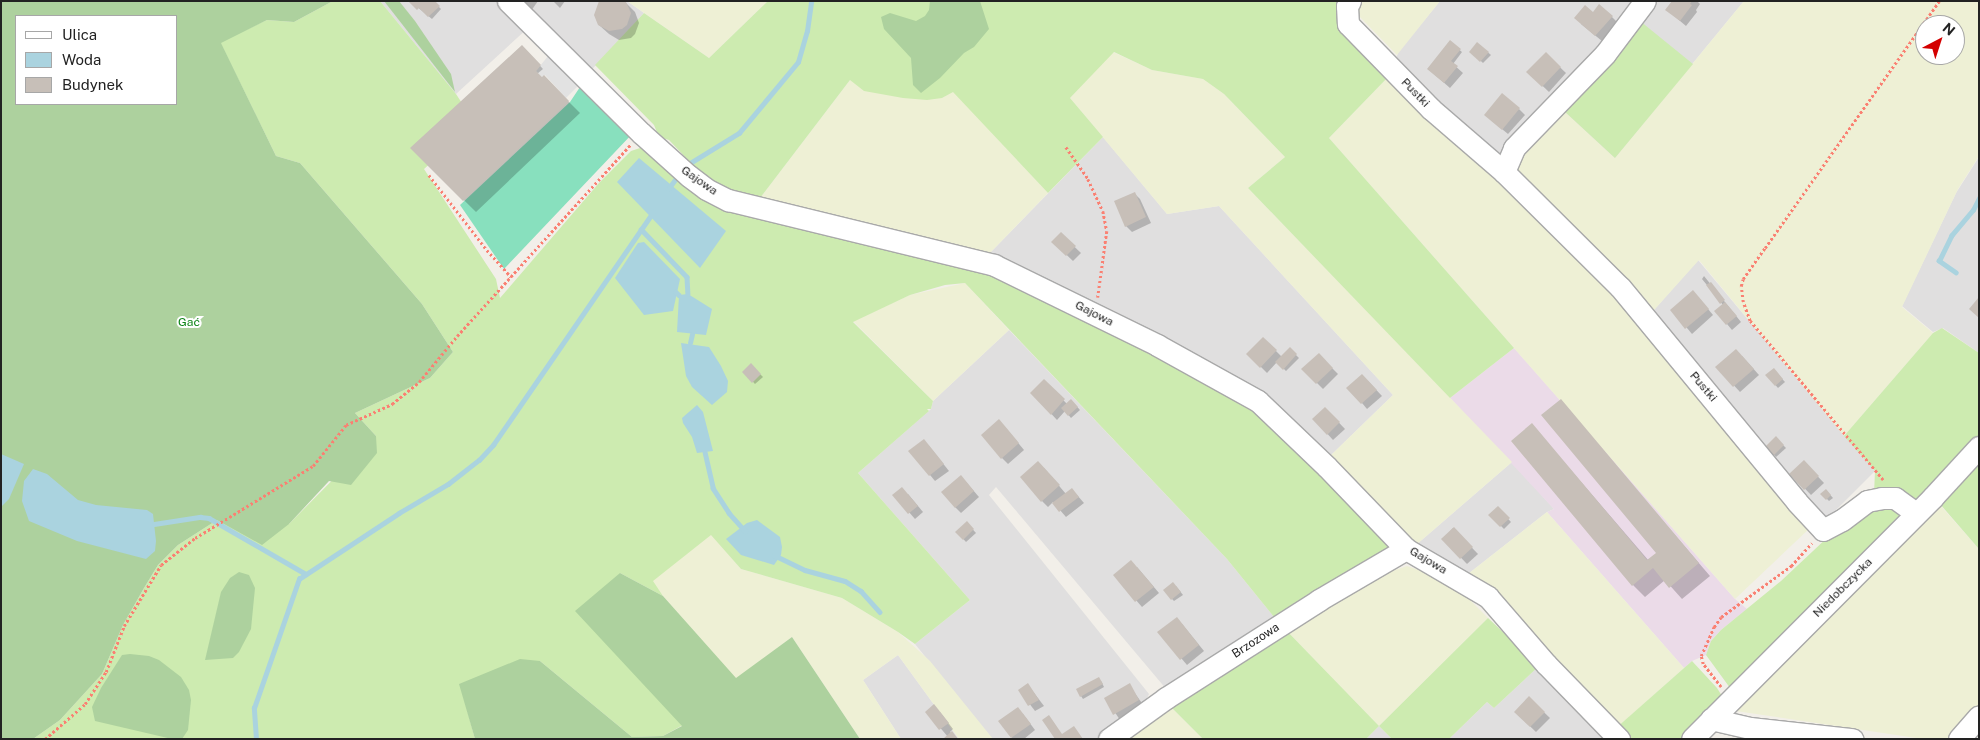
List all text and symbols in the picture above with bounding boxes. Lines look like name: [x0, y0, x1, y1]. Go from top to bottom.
legend: [15, 15, 178, 105]
north arrow: [1915, 15, 1965, 65]
text: N: [1940, 20, 1958, 39]
text: Ulica: [62, 26, 97, 43]
text: Woda: [62, 51, 101, 68]
street label: Pustki: [1398, 75, 1432, 111]
text: Budynek: [62, 76, 123, 93]
street label: Gajowa: [678, 163, 720, 199]
street label: Gajowa: [1072, 298, 1116, 330]
park label: Gać: [178, 316, 200, 330]
street label: Pustki: [1686, 369, 1720, 405]
street label: Gajowa: [1407, 544, 1449, 578]
street label: Niedobczycka: [1810, 555, 1876, 621]
street label: Brzozowa: [1230, 620, 1282, 662]

